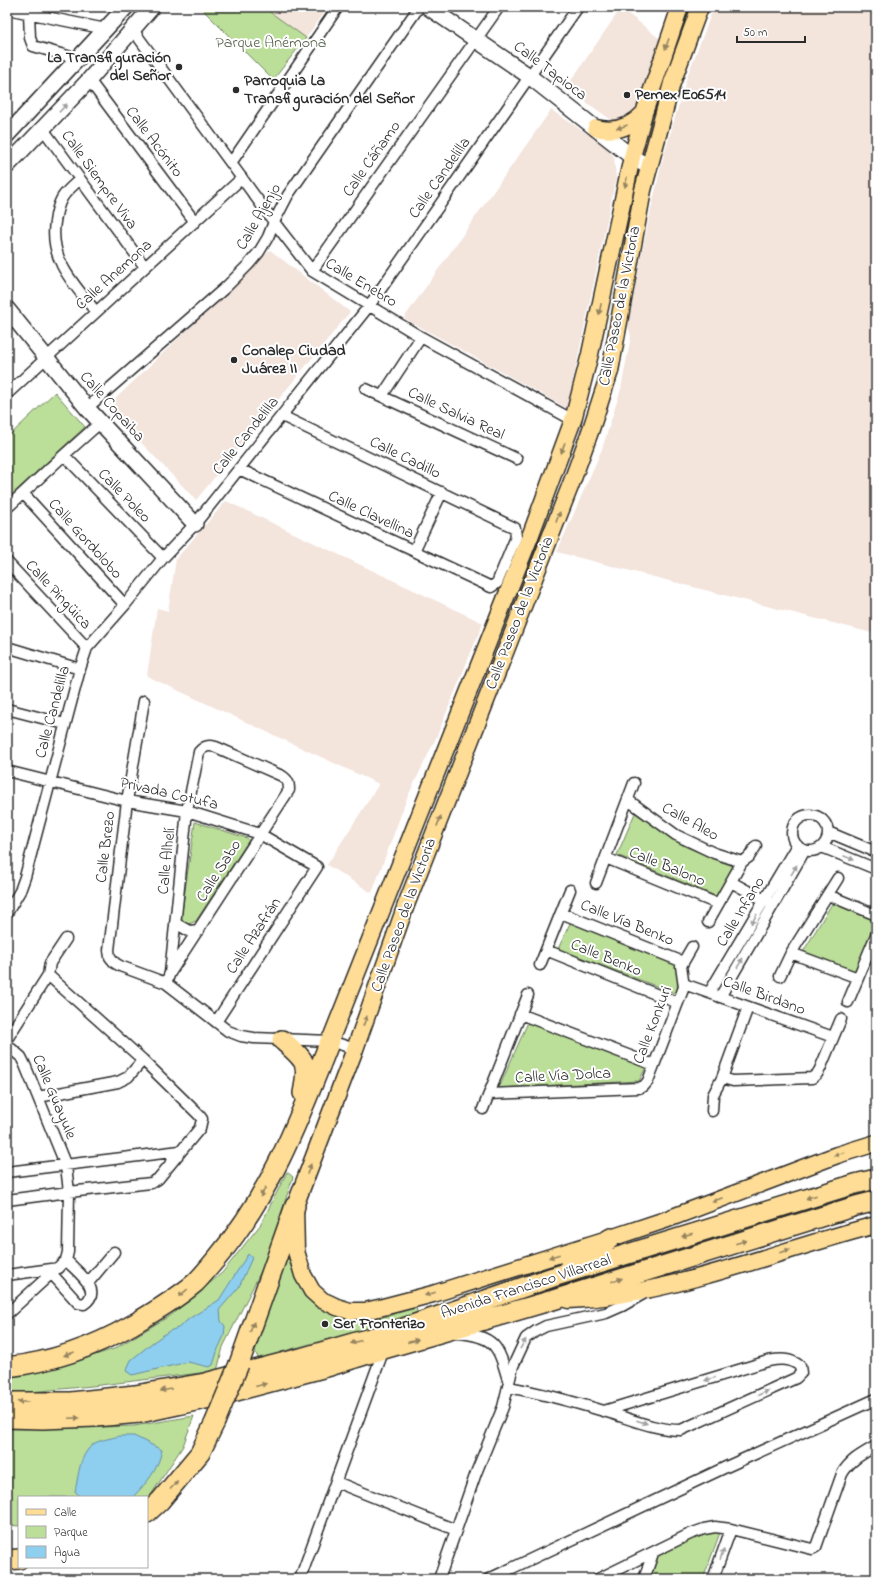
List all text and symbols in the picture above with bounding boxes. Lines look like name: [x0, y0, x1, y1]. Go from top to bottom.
scale bar: [737, 18, 805, 44]
text: 50 m: [743, 24, 767, 42]
park label: Parque Anémona: [215, 31, 327, 55]
street label: Calle Tapioca: [508, 35, 592, 107]
one-way arrow: [664, 38, 670, 50]
place label: La Transfiguración del Señor: [47, 46, 172, 88]
marker: La Transfiguración del Señor: [174, 62, 184, 72]
place label: Parroquia La Transfiguración del Señor: [244, 69, 416, 112]
place label: Pemex E06514: [635, 83, 726, 107]
marker: Parroquia La Transfiguración del Señor: [231, 85, 241, 95]
marker: Pemex E06514: [622, 90, 632, 100]
street label: Calle Acónito: [119, 101, 189, 183]
one-way arrow: [58, 103, 67, 112]
street label: Calle Cáñamo: [337, 116, 407, 202]
street label: Calle Siempre Viva: [55, 125, 143, 235]
one-way arrow: [616, 125, 628, 131]
street label: Calle Candelilla: [403, 132, 477, 224]
one-way arrow: [623, 176, 629, 188]
street label: Calle Ajenjo: [230, 179, 288, 255]
street label: Calle Paseo de la Victoria: [593, 224, 647, 388]
street label: Calle Anemona: [70, 234, 158, 316]
street label: Calle Enebro: [320, 252, 402, 314]
one-way arrow: [596, 303, 602, 315]
place label: Conalep Ciudad Juárez II: [242, 339, 346, 381]
marker: Conalep Ciudad Juárez II: [229, 355, 239, 365]
street label: Calle Copaiba: [74, 366, 150, 448]
street label: Calle Salvia Real: [404, 381, 509, 447]
street label: Calle Candelilla: [207, 392, 285, 480]
street label: Calle Cadillo: [365, 430, 445, 486]
one-way arrow: [560, 443, 566, 455]
street label: Calle Poleo: [92, 463, 156, 529]
street label: Calle Clavellina: [324, 485, 418, 545]
street label: Calle Gordolobo: [42, 493, 128, 585]
one-way arrow: [555, 511, 561, 523]
street label: Calle Paseo de la Victoria: [480, 533, 560, 693]
street label: Calle Pingüica: [19, 555, 97, 635]
street label: Calle Candelilla: [29, 663, 77, 761]
street label: Privada Cotufa: [117, 771, 221, 817]
street label: Calle Aleo: [657, 796, 723, 848]
street label: Calle Brezo: [90, 810, 122, 884]
one-way arrow: [437, 814, 443, 826]
street label: Calle Alhelí: [152, 826, 182, 896]
street label: Calle Sabo: [190, 835, 248, 907]
street label: Calle Paseo de la Victoria: [365, 835, 443, 995]
street label: Calle Balono: [625, 841, 709, 893]
one-way arrow: [843, 855, 855, 861]
one-way arrow: [790, 864, 797, 876]
street label: Calle Infano: [711, 872, 771, 952]
street label: Calle Azafrán: [220, 893, 288, 979]
street label: Calle Vía Benko: [577, 893, 677, 953]
one-way arrow: [750, 913, 757, 925]
street label: Calle Benko: [567, 933, 645, 983]
one-way arrow: [736, 957, 743, 969]
street label: Calle Birdano: [719, 970, 809, 1022]
street label: Calle Konkuri: [627, 982, 679, 1068]
one-way arrow: [362, 1015, 368, 1027]
street label: Calle Guayule: [25, 1051, 83, 1144]
street label: Calle Vía Dolca: [515, 1062, 611, 1090]
one-way arrow: [832, 1151, 844, 1157]
one-way arrow: [307, 1163, 313, 1175]
one-way arrow: [260, 1186, 267, 1198]
one-way arrow: [805, 1194, 817, 1200]
one-way arrow: [710, 1197, 722, 1203]
one-way arrow: [681, 1233, 693, 1239]
one-way arrow: [735, 1238, 747, 1244]
street label: Avenida Francisco Villarreal: [438, 1248, 615, 1326]
one-way arrow: [780, 1248, 792, 1254]
one-way arrow: [548, 1253, 560, 1259]
one-way arrow: [611, 1277, 623, 1283]
one-way arrow: [177, 1288, 188, 1297]
one-way arrow: [424, 1291, 436, 1297]
place label: Ser Fronterizo: [333, 1312, 425, 1336]
marker: Ser Fronterizo: [320, 1319, 330, 1329]
one-way arrow: [249, 1321, 255, 1333]
one-way arrow: [407, 1338, 419, 1344]
one-way arrow: [519, 1338, 526, 1350]
one-way arrow: [350, 1339, 362, 1345]
one-way arrow: [62, 1351, 74, 1357]
one-way arrow: [704, 1376, 716, 1382]
one-way arrow: [256, 1382, 268, 1388]
one-way arrow: [160, 1387, 172, 1393]
one-way arrow: [757, 1390, 768, 1396]
one-way arrow: [17, 1399, 29, 1406]
one-way arrow: [68, 1415, 81, 1421]
one-way arrow: [636, 1419, 648, 1425]
one-way arrow: [170, 1480, 179, 1490]
legend: [18, 1496, 148, 1568]
text: Calle: [54, 1504, 77, 1522]
text: Parque: [54, 1524, 88, 1542]
text: Agua: [54, 1544, 80, 1563]
one-way arrow: [720, 1548, 726, 1560]

